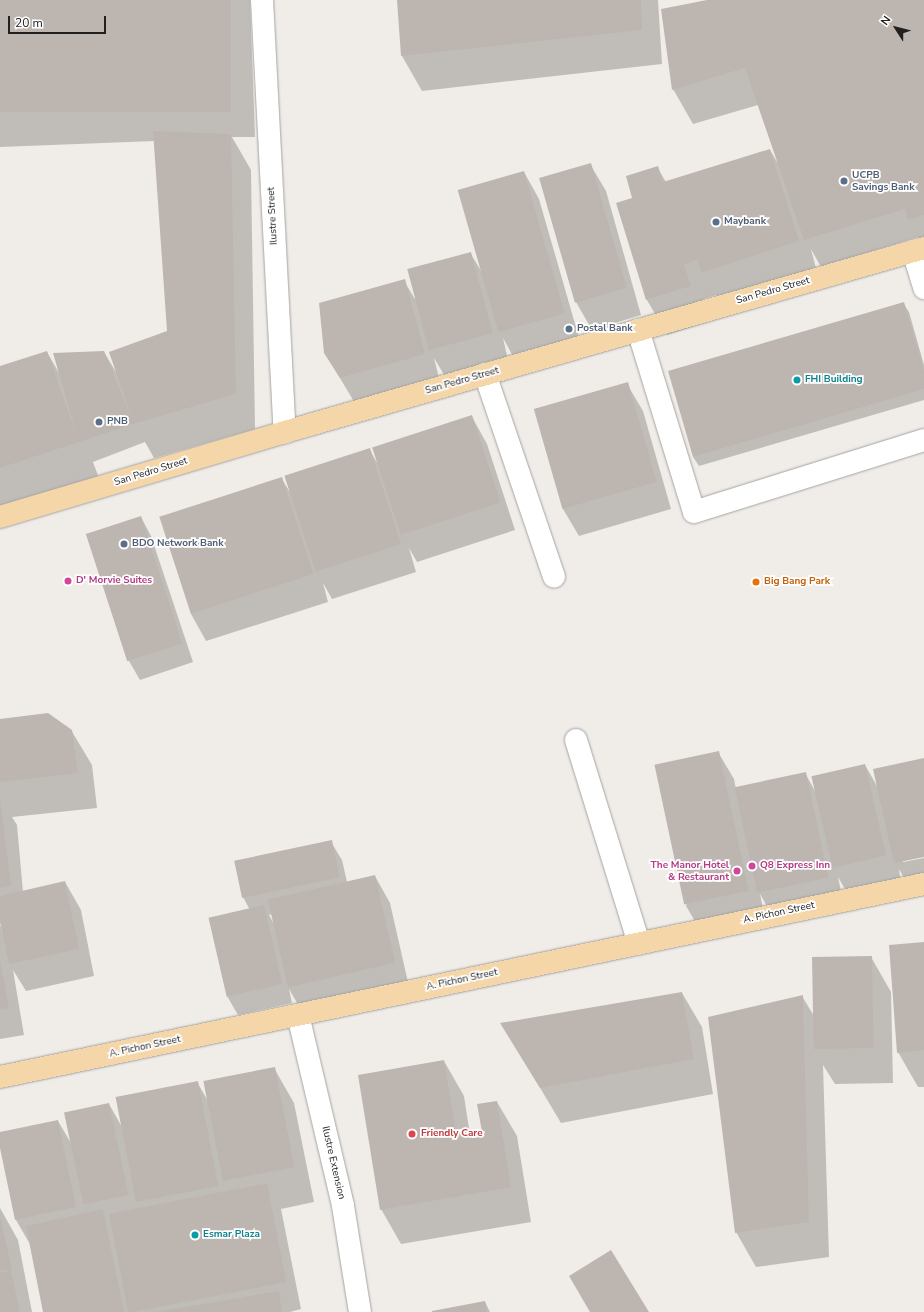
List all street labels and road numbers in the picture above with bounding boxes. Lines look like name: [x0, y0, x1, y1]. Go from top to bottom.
street label: Ilustre Street: [265, 187, 281, 245]
street label: San Pedro Street: [735, 275, 811, 307]
street label: San Pedro Street: [424, 365, 500, 397]
street label: San Pedro Street: [113, 455, 189, 489]
street label: A. Pichon Street: [742, 900, 816, 926]
street label: A. Pichon Street: [425, 967, 499, 993]
street label: A. Pichon Street: [108, 1034, 182, 1060]
street label: Ilustre Extension: [319, 1125, 347, 1201]

